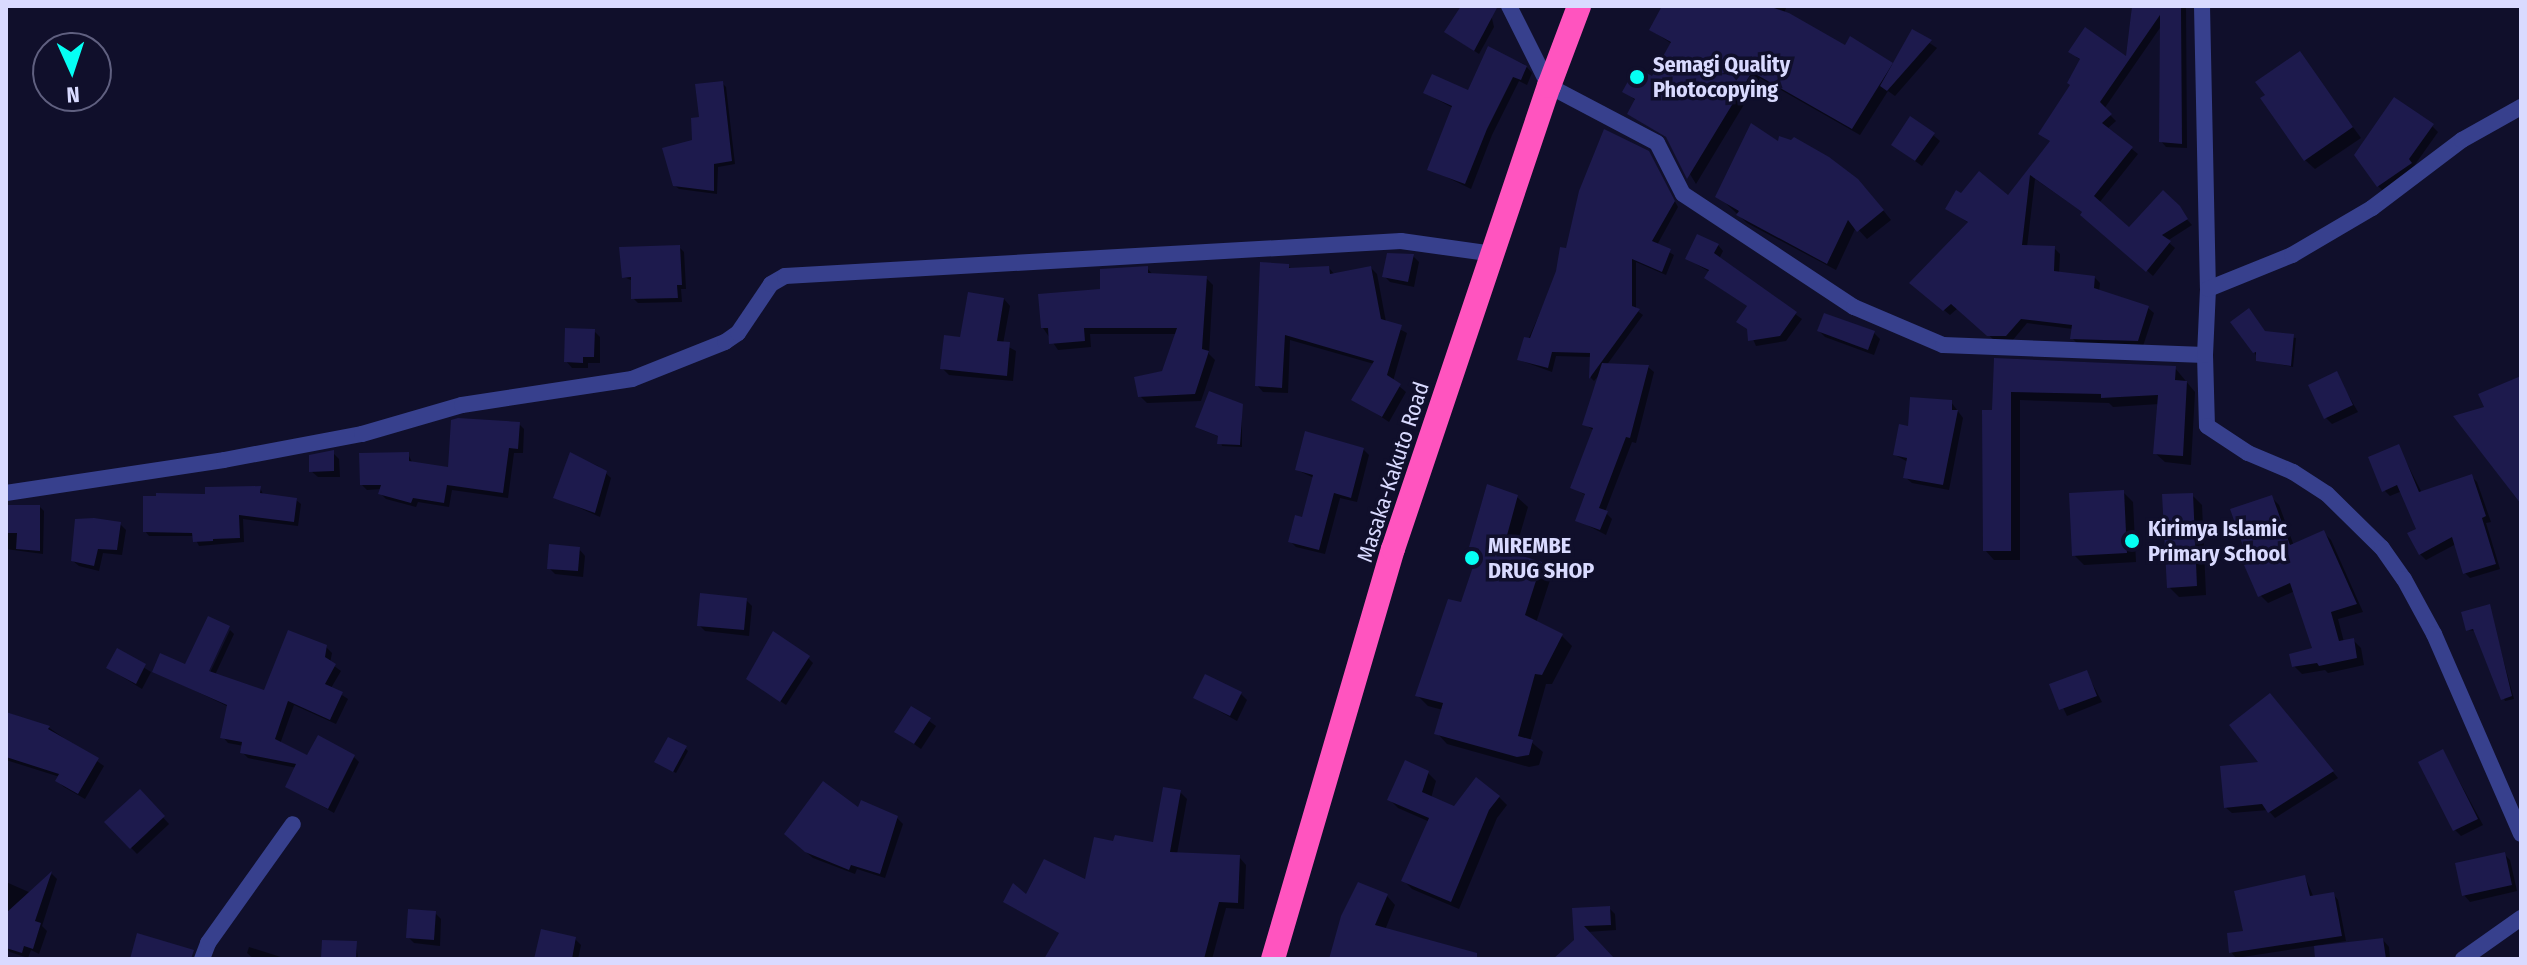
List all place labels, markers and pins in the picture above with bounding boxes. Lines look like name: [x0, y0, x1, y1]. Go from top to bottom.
place label: Semagi Quality Photocopying: [1653, 51, 1790, 102]
marker: Semagi Quality Photocopying: [1628, 68, 1646, 86]
place label: Kirimya Islamic Primary School: [2148, 515, 2287, 566]
place label: MIREMBE DRUG SHOP: [1488, 532, 1594, 584]
marker: Kirimya Islamic Primary School: [2123, 532, 2141, 550]
marker: MIREMBE DRUG SHOP: [1463, 549, 1481, 567]

